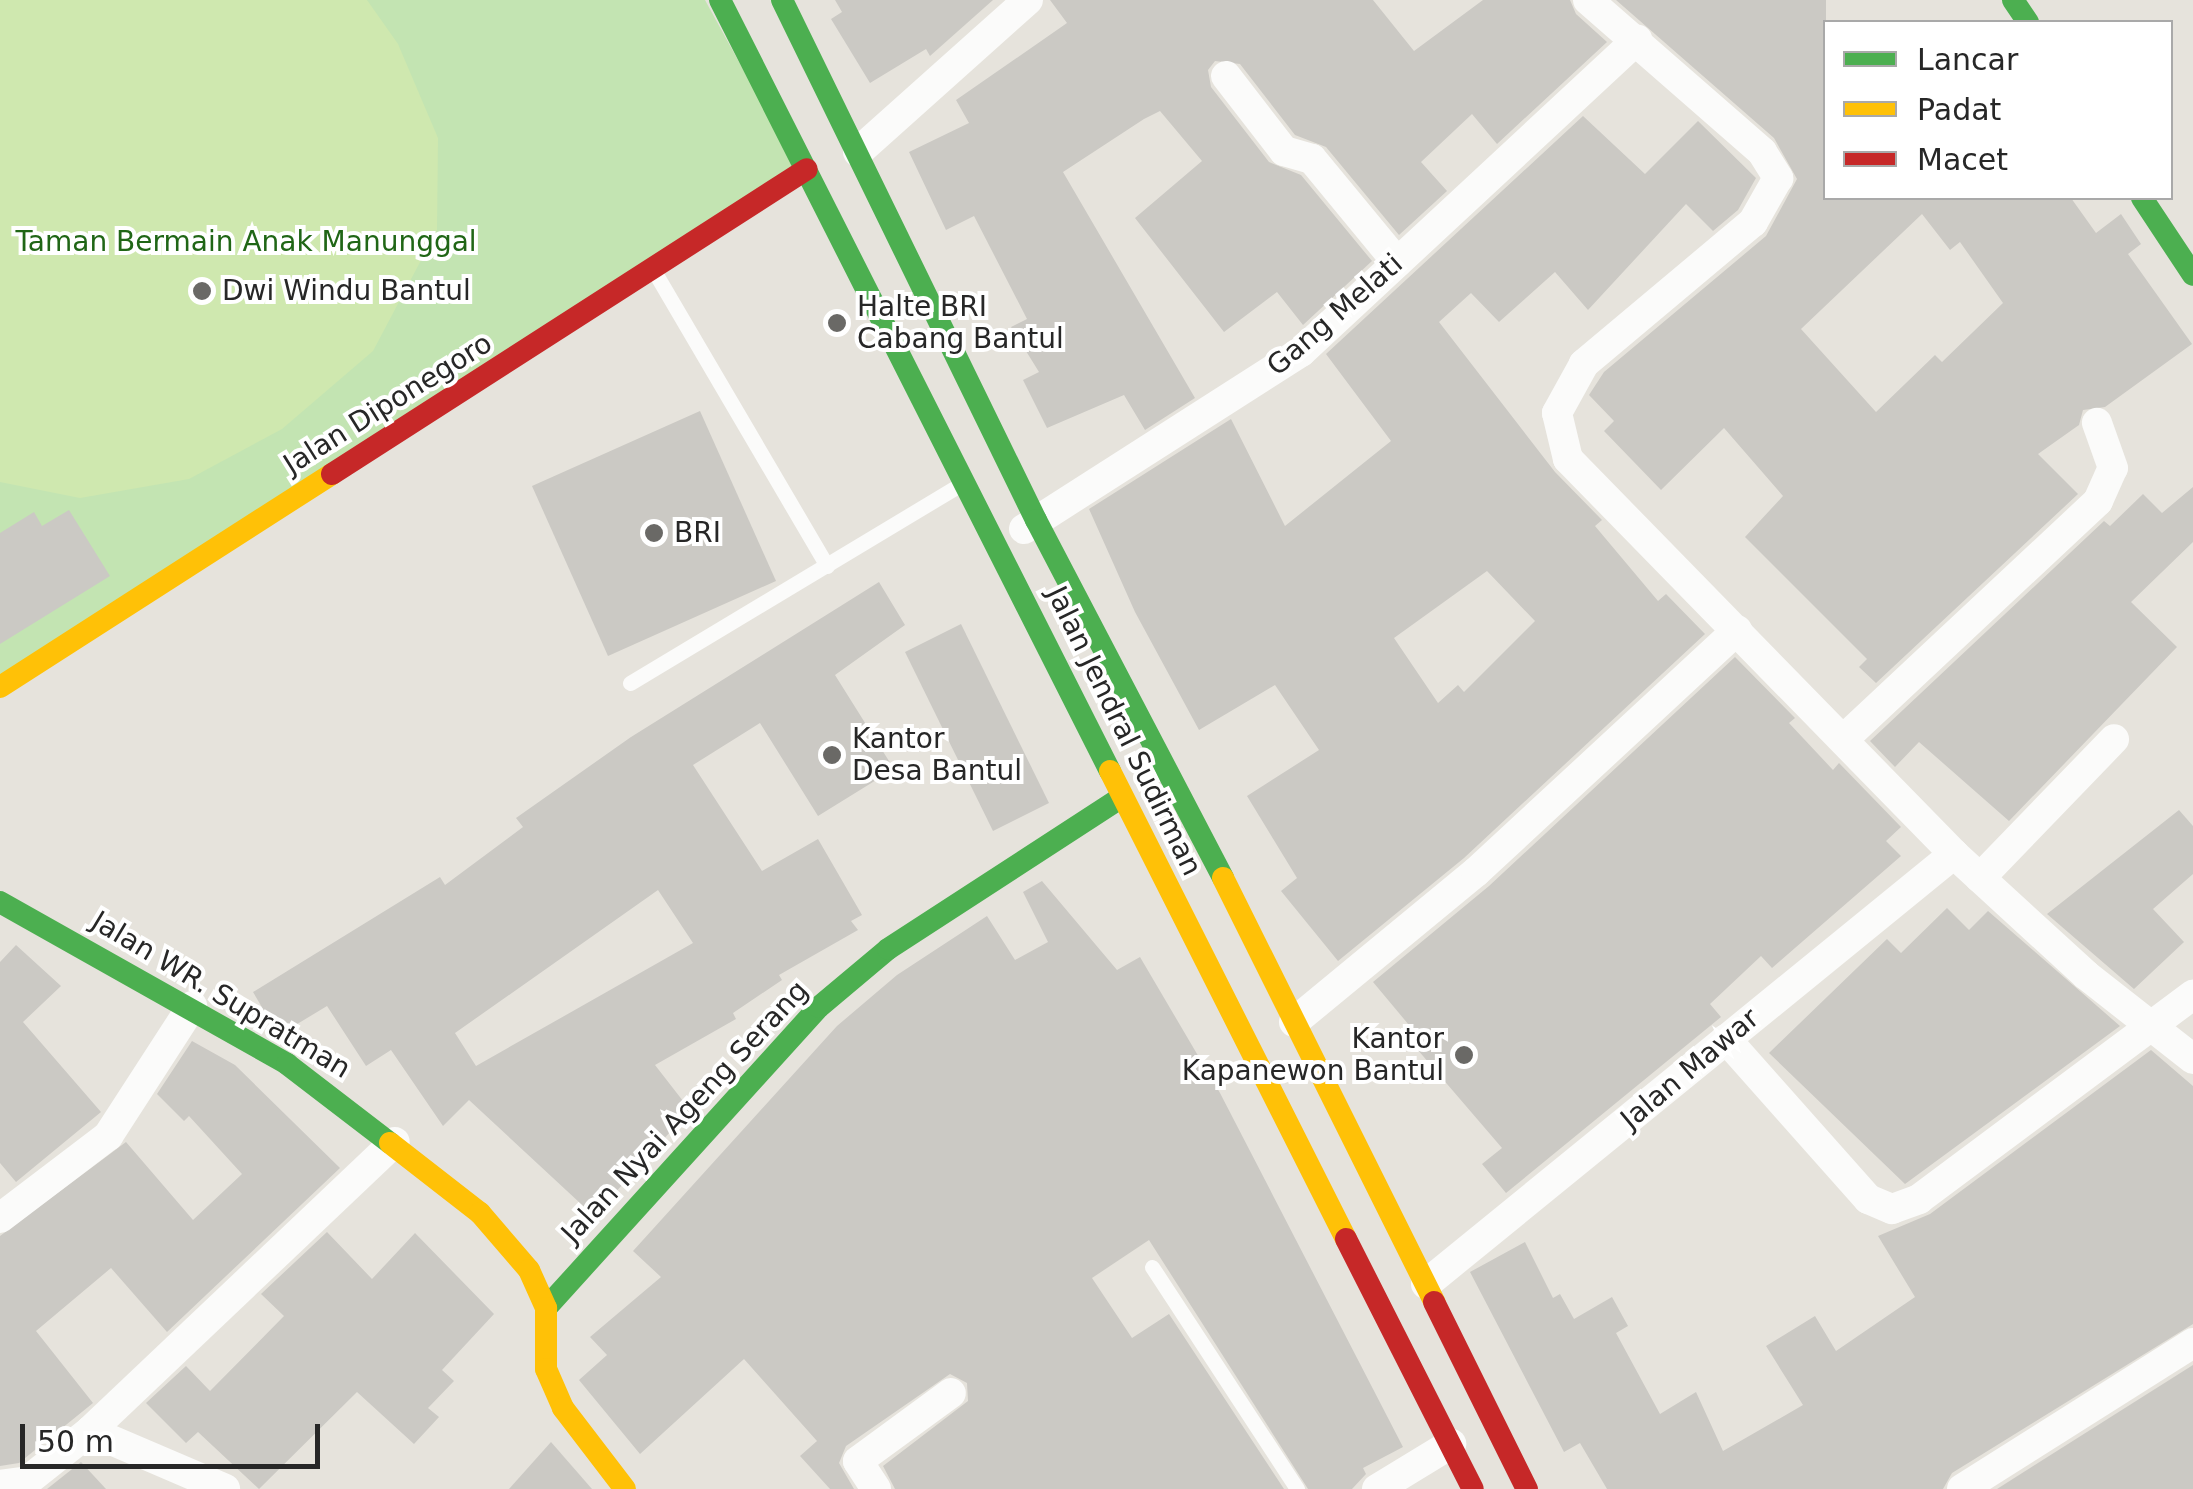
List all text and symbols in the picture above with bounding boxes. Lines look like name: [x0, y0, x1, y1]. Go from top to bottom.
legend: [1823, 20, 2173, 200]
text: Lancar: [1917, 42, 2018, 77]
text: Padat: [1917, 92, 2001, 127]
text: Macet: [1917, 142, 2008, 177]
park label: Taman Bermain Anak Manunggal: [15, 225, 477, 259]
street label: Gang Melati: [1260, 247, 1410, 383]
place label: Dwi Windu Bantul: [222, 274, 471, 308]
marker: Dwi Windu Bantul: [191, 280, 213, 302]
place label: Halte BRI Cabang Bantul: [857, 290, 1064, 356]
marker: Halte BRI Cabang Bantul: [826, 312, 848, 334]
street label: Jalan Diponegoro: [278, 326, 498, 482]
place label: BRI: [674, 516, 721, 550]
marker: BRI: [643, 522, 665, 544]
street label: Jalan Jendral Sudirman: [1039, 581, 1209, 881]
place label: Kantor Desa Bantul: [852, 722, 1022, 788]
marker: Kantor Desa Bantul: [821, 744, 843, 766]
street label: Jalan WR. Supratman: [85, 904, 357, 1086]
street label: Jalan Nyai Ageng Serang: [555, 974, 815, 1250]
street label: Jalan Mawar: [1614, 1002, 1766, 1136]
place label: Kantor Kapanewon Bantul: [1182, 1022, 1444, 1088]
marker: Kantor Kapanewon Bantul: [1453, 1044, 1475, 1066]
scale bar: [25, 1404, 325, 1466]
text: 50 m: [37, 1424, 114, 1459]

